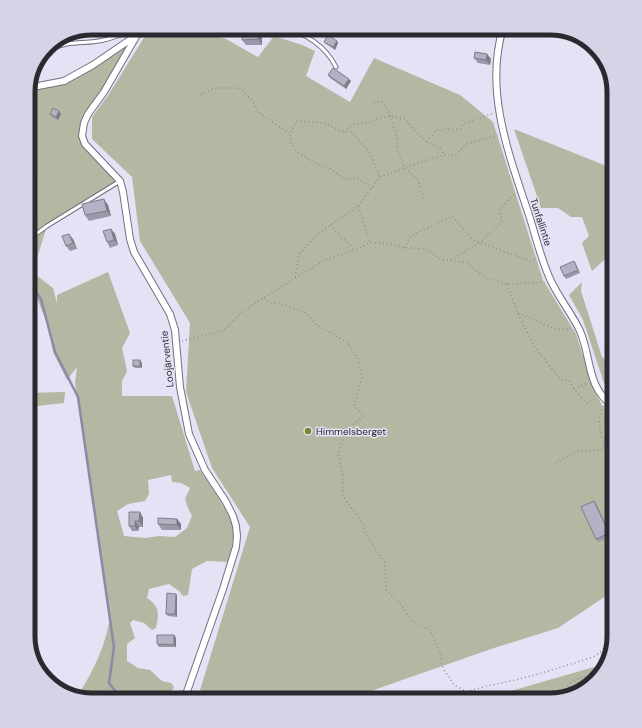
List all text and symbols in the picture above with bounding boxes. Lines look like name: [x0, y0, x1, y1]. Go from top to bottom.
street label: Tunfallintie: [527, 196, 555, 248]
street label: Loojärventie: [158, 330, 176, 388]
place label: Himmelsberget: [316, 425, 386, 438]
marker: Himmelsberget: [303, 426, 313, 436]

